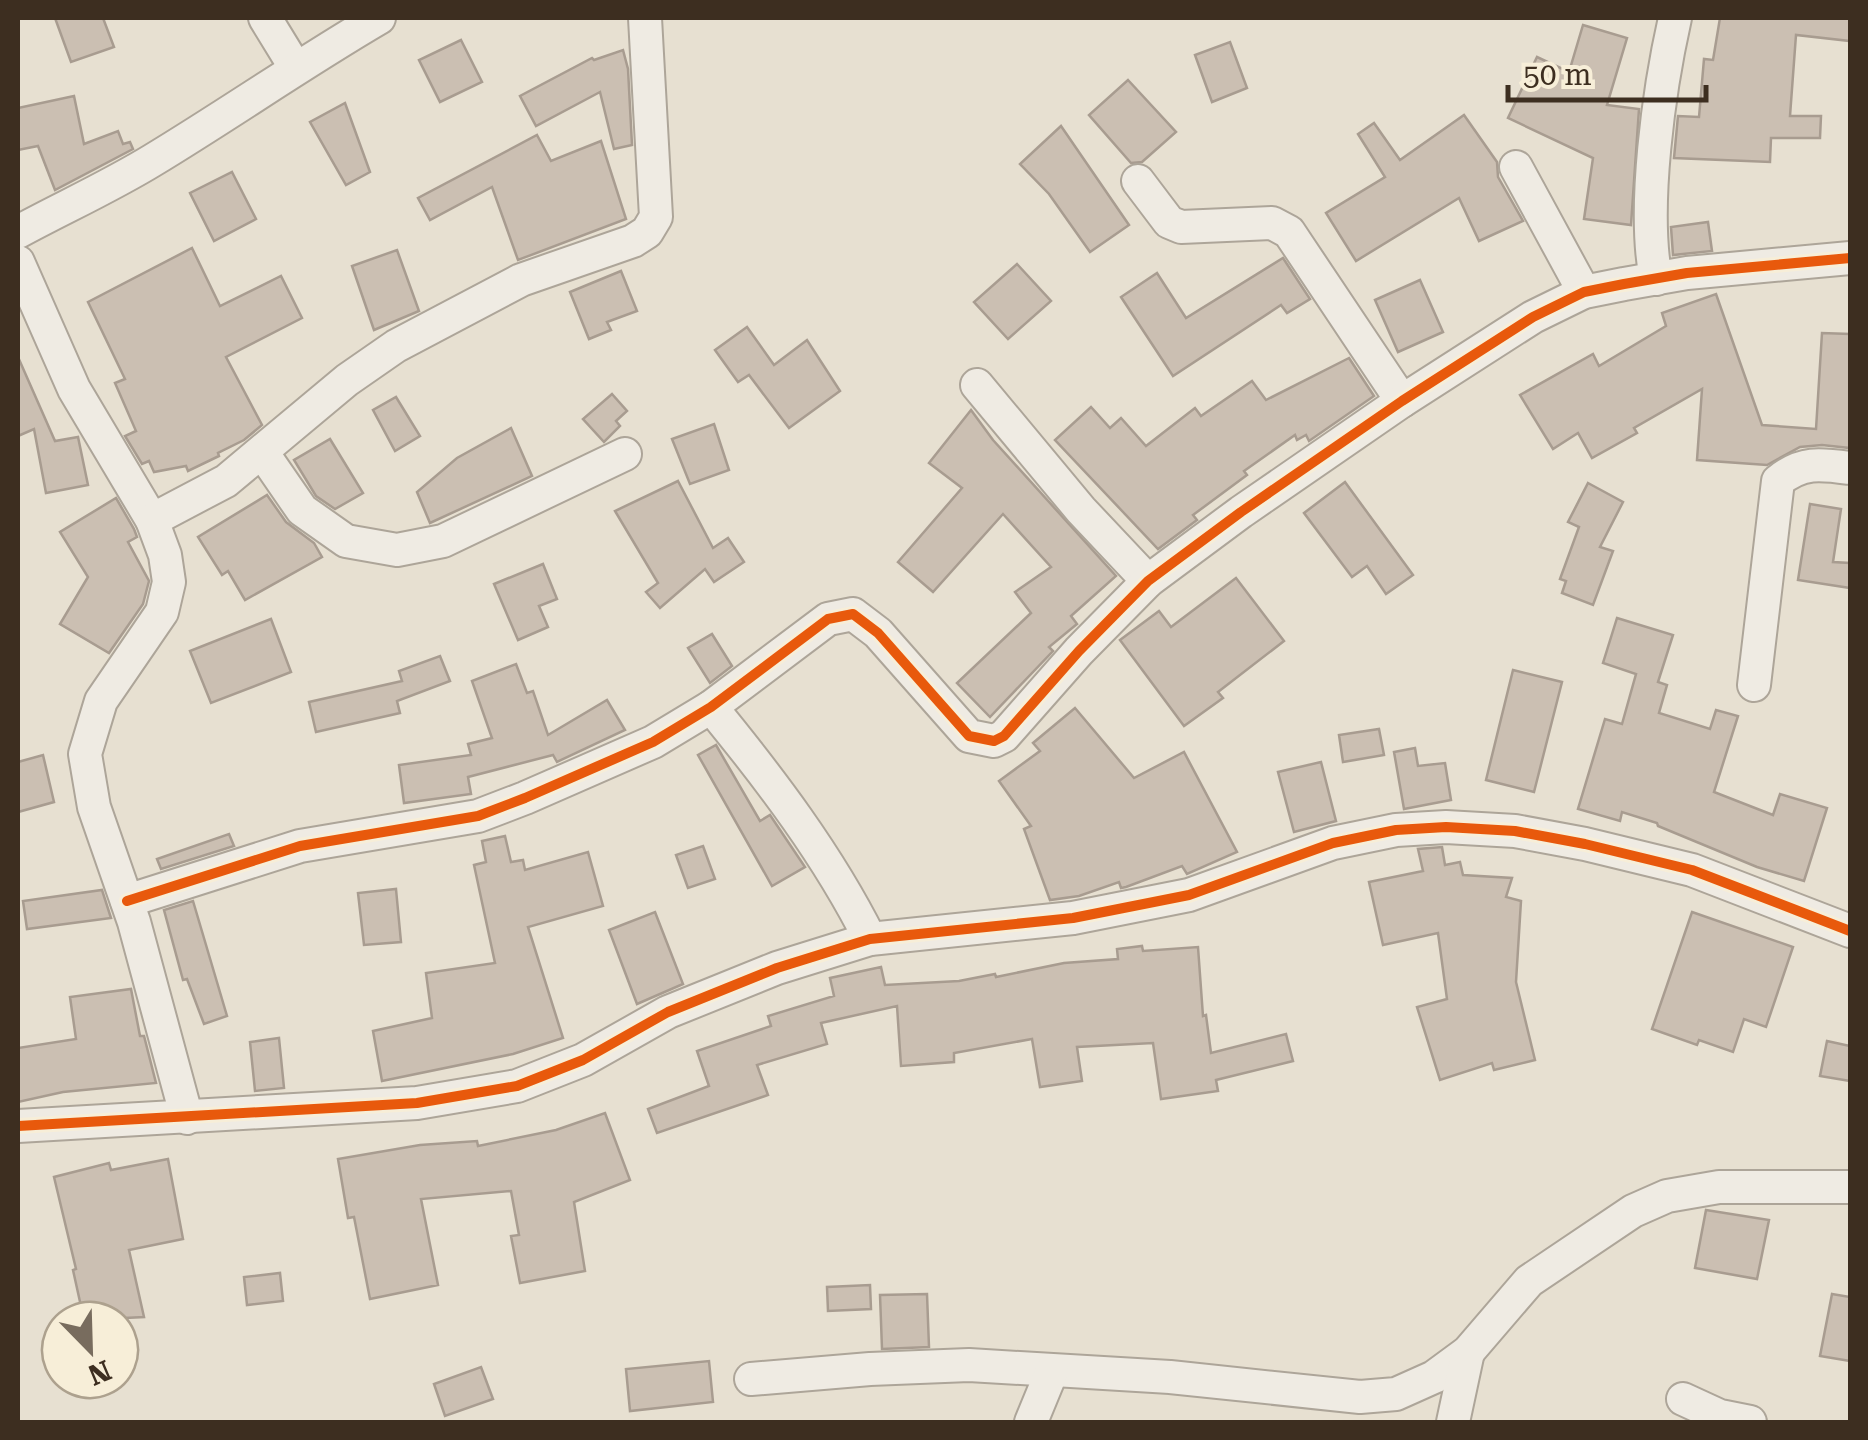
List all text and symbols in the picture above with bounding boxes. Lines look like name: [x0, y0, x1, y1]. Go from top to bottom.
scale bar: [1508, 40, 1706, 102]
text: 50 m: [1523, 57, 1592, 92]
north arrow: [40, 1300, 140, 1400]
text: N: [83, 1353, 116, 1392]

